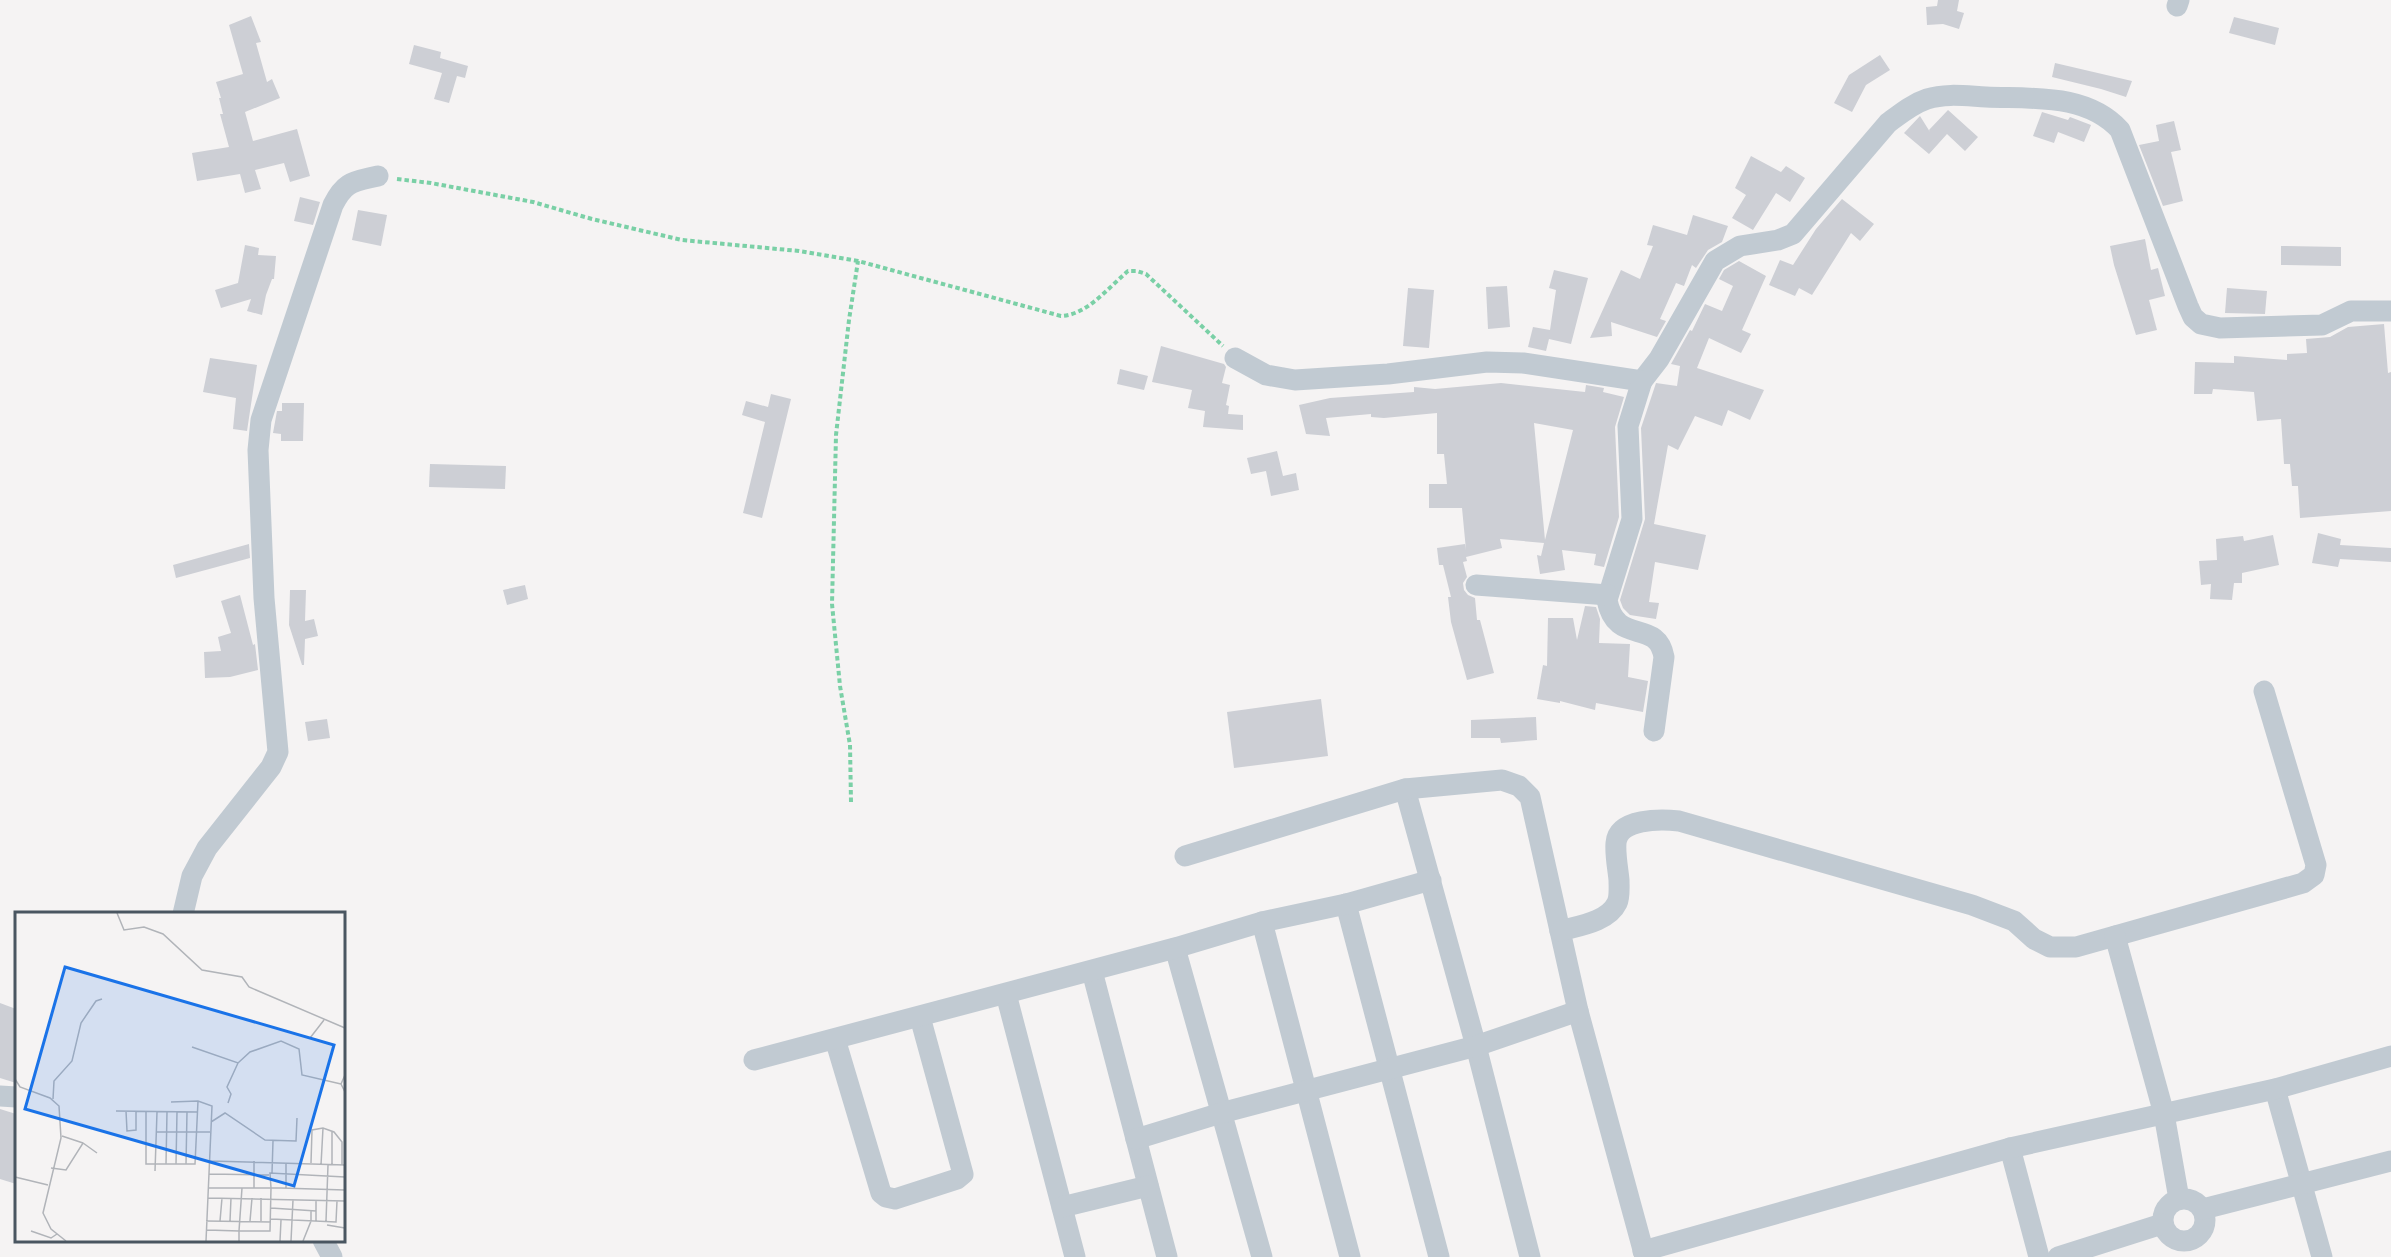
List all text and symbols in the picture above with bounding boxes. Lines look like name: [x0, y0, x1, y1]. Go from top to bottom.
inset map: [15, 912, 345, 1242]

